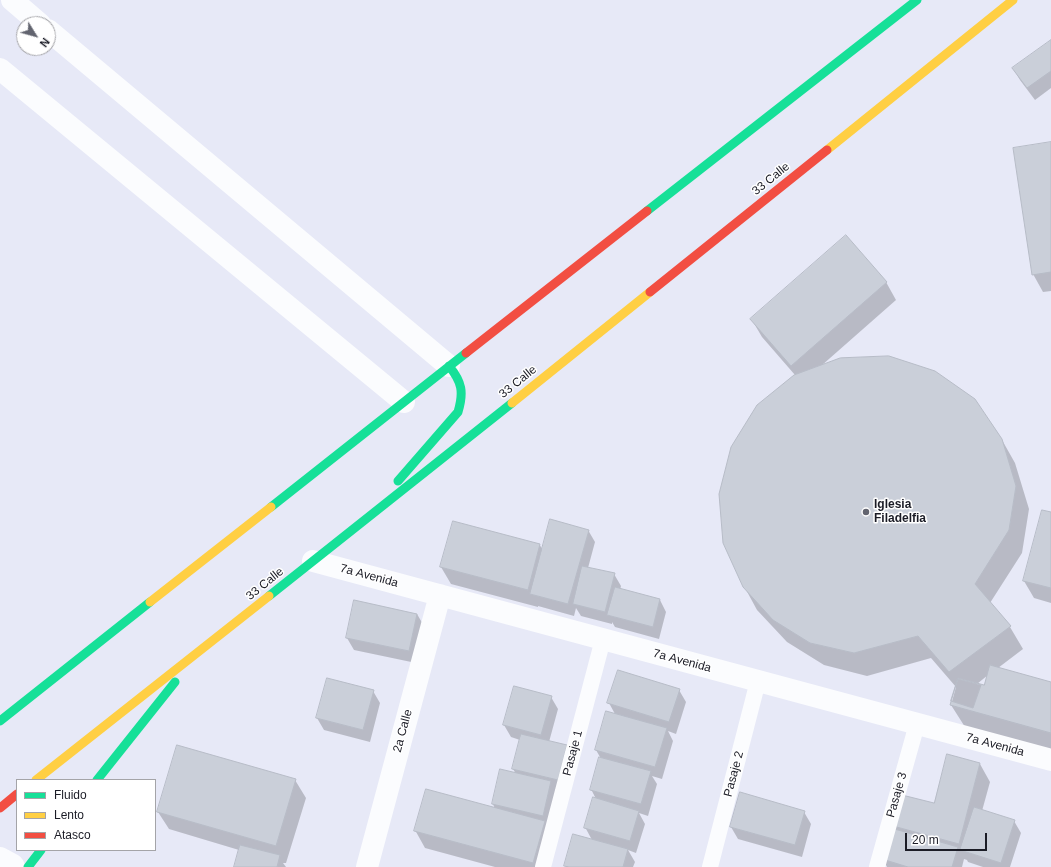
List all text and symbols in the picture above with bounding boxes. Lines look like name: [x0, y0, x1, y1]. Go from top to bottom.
north arrow: [16, 16, 56, 56]
text: N: [38, 36, 52, 49]
street label: 33 Calle: [749, 160, 793, 198]
street label: 33 Calle: [496, 363, 540, 401]
place label: Iglesia Filadelfia: [874, 498, 926, 526]
marker: Iglesia Filadelfia: [861, 507, 871, 517]
street label: 7a Avenida: [338, 561, 400, 591]
street label: 33 Calle: [243, 565, 287, 603]
street label: 7a Avenida: [651, 646, 713, 676]
street label: 2a Calle: [390, 708, 416, 754]
street label: Pasaje 1: [560, 729, 586, 777]
street label: 7a Avenida: [964, 730, 1026, 760]
street label: Pasaje 2: [721, 750, 747, 798]
street label: Pasaje 3: [884, 771, 910, 819]
legend: [16, 779, 156, 851]
text: Fluido: [54, 788, 87, 802]
text: Lento: [54, 808, 84, 822]
scale bar: [907, 825, 989, 851]
text: Atasco: [54, 828, 91, 842]
text: 20 m: [912, 833, 939, 847]

